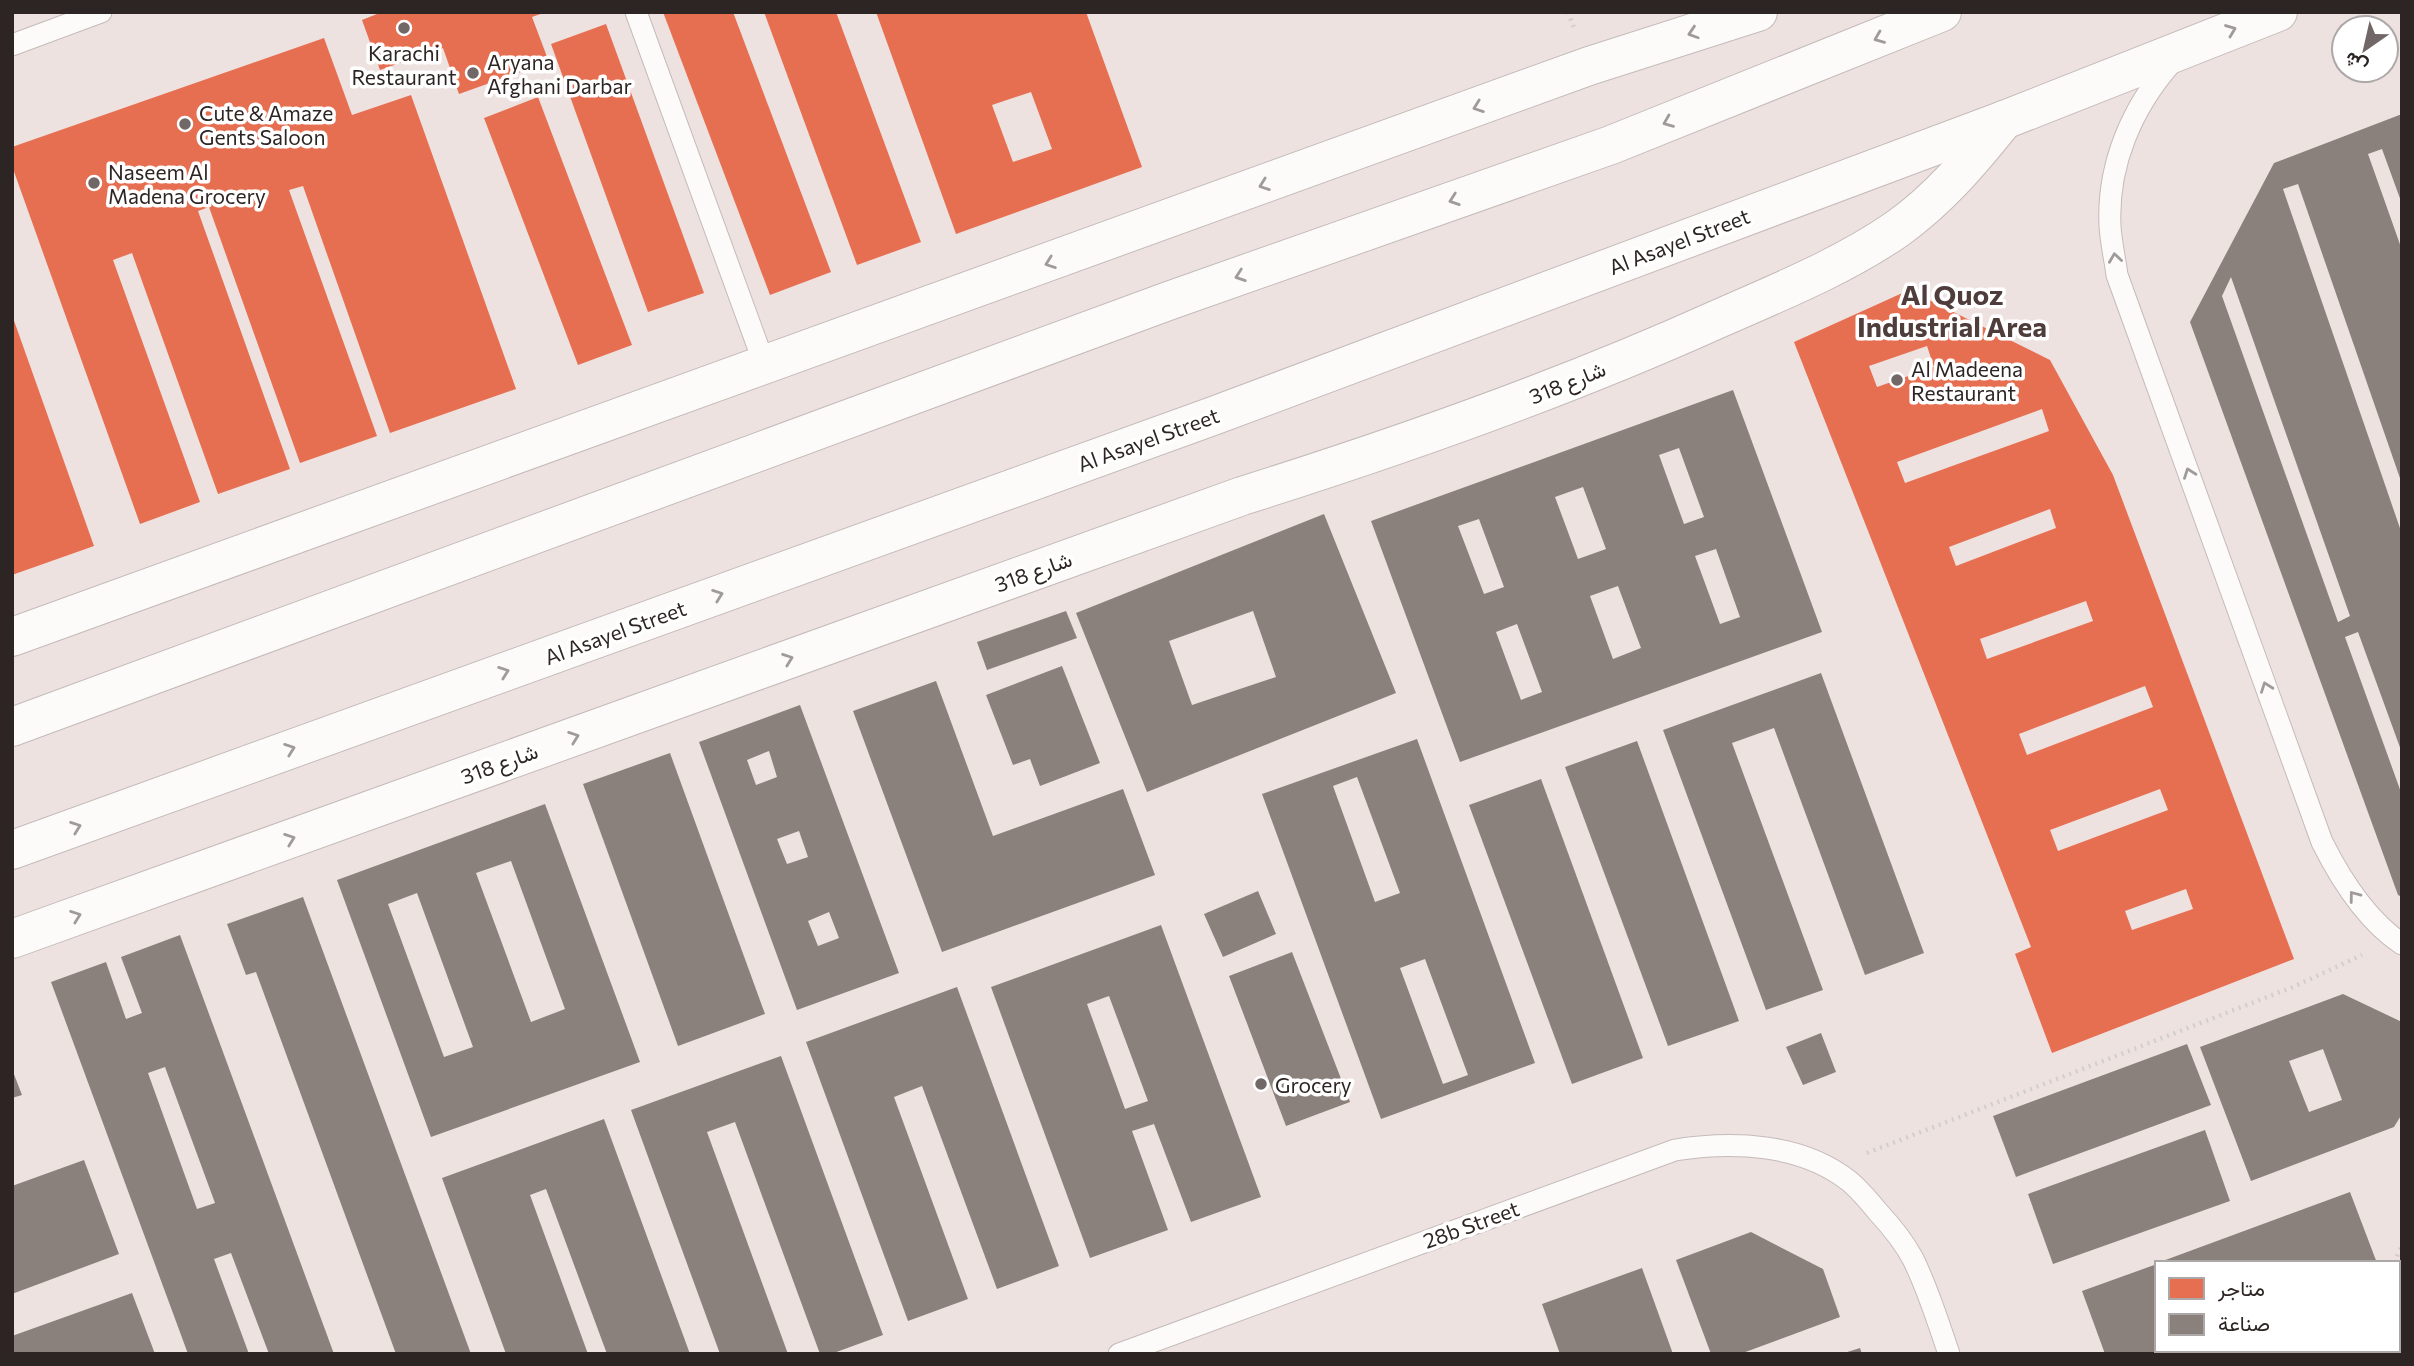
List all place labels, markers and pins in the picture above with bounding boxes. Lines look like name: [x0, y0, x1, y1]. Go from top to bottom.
marker: Karachi Restaurant: [396, 20, 412, 36]
place label: Karachi Restaurant: [351, 40, 457, 89]
place label: Aryana Afghani Darbar: [487, 49, 632, 98]
marker: Aryana Afghani Darbar: [465, 65, 481, 81]
place label: Cute & Amaze Gents Saloon: [199, 100, 333, 149]
marker: Cute & Amaze Gents Saloon: [177, 116, 193, 132]
place label: Naseem Al Madena Grocery: [108, 159, 266, 208]
marker: Naseem Al Madena Grocery: [86, 175, 102, 191]
place label: Al Madeena Restaurant: [1911, 356, 2023, 405]
marker: Al Madeena Restaurant: [1889, 372, 1905, 388]
place label: Grocery: [1275, 1072, 1352, 1097]
marker: Grocery: [1253, 1076, 1269, 1092]

